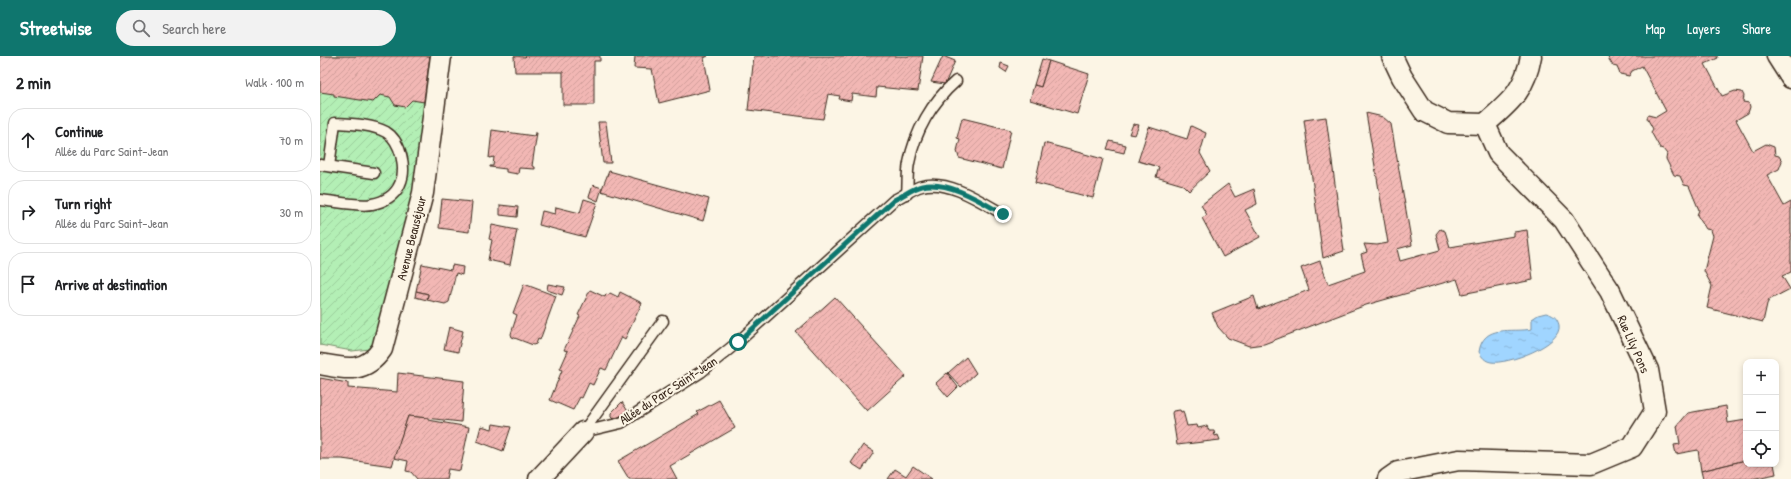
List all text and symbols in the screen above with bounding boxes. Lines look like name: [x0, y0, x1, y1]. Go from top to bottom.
search box: [116, 10, 396, 46]
text: Streetwise: [20, 15, 92, 41]
icon: search: [130, 17, 152, 39]
text: Search here: [162, 18, 226, 39]
text: Map: [1645, 19, 1665, 38]
text: Layers: [1687, 19, 1720, 38]
text: Share: [1742, 19, 1771, 38]
text: 2 min: [16, 71, 51, 94]
text: Walk · 100 m: [245, 73, 304, 91]
text: Continue: [55, 121, 103, 142]
icon: ahead: [17, 129, 39, 151]
text: 70 m: [279, 131, 303, 149]
text: Allée du Parc Saint-Jean: [55, 142, 168, 160]
text: Turn right: [55, 193, 111, 214]
street label: Avenue Beauséjour: [392, 194, 430, 282]
icon: right: [17, 201, 39, 223]
text: 30 m: [280, 203, 303, 221]
route end: [994, 205, 1012, 223]
text: Allée du Parc Saint-Jean: [55, 214, 168, 232]
icon: arrive: [17, 273, 39, 295]
text: Arrive at destination: [55, 274, 167, 295]
street label: Rue Lily Pons: [1613, 312, 1655, 376]
route start: [729, 333, 747, 351]
street label: Allée du Parc Saint-Jean: [616, 351, 721, 428]
map controls: [1743, 359, 1779, 467]
button: +: [1743, 359, 1779, 395]
button: −: [1743, 395, 1779, 431]
button: locate: [1743, 431, 1779, 467]

